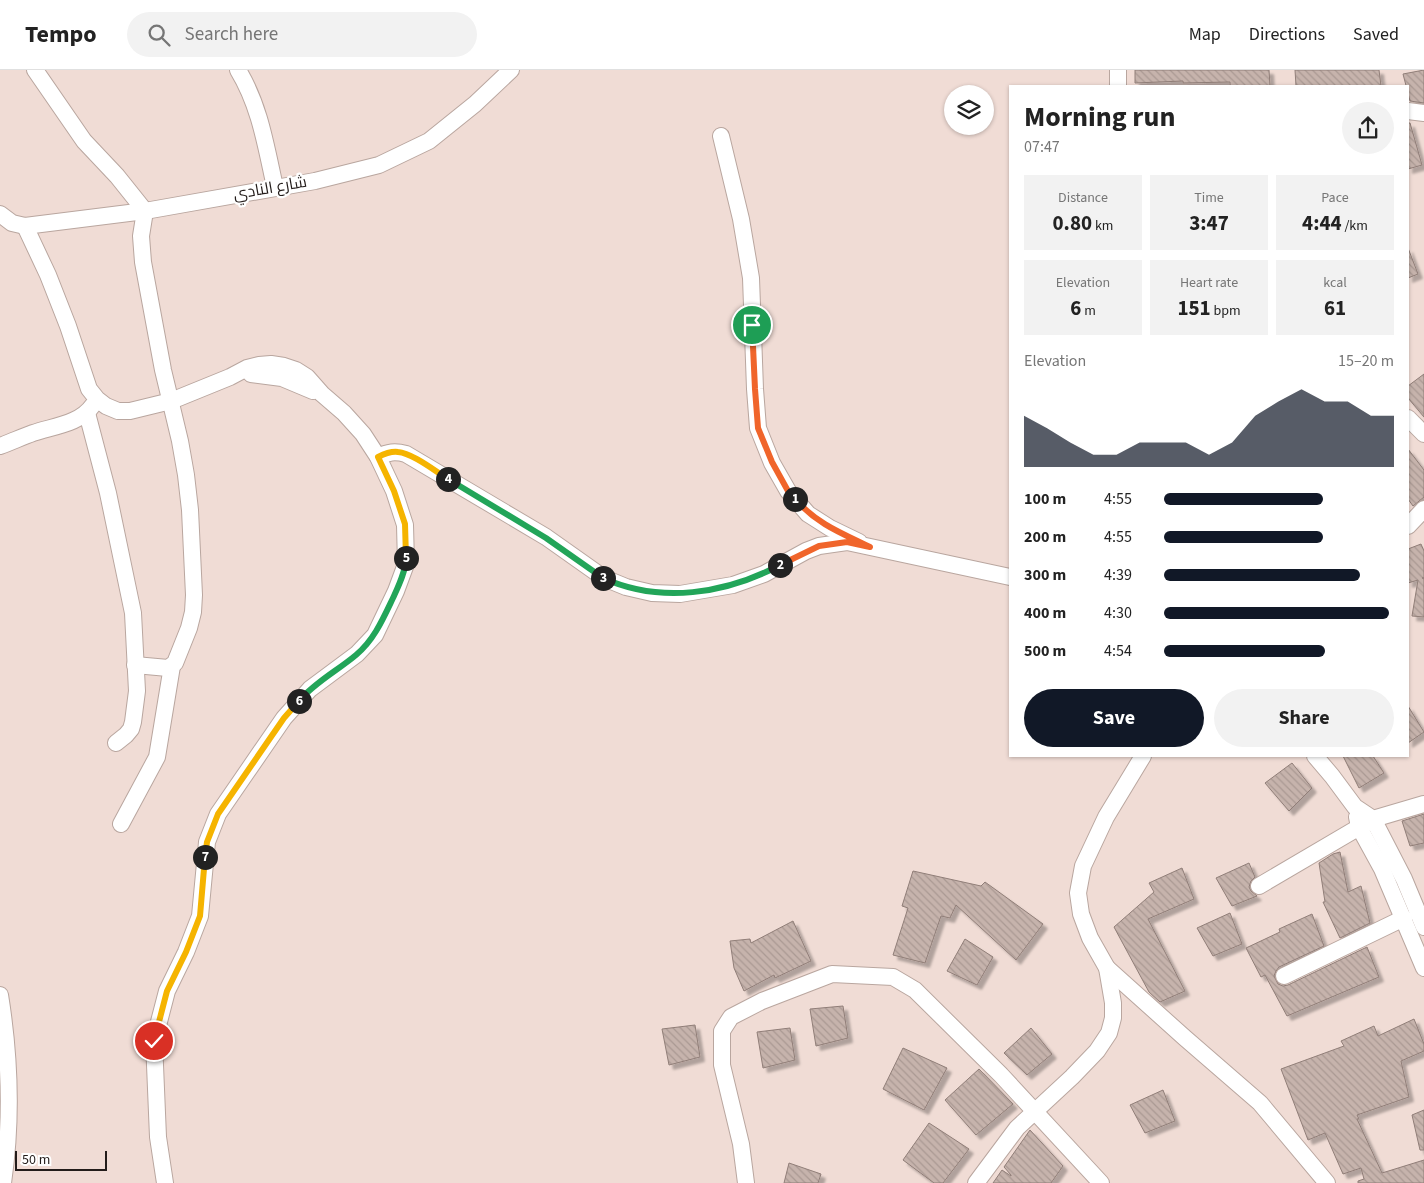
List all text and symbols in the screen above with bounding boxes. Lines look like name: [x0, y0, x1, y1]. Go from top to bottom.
search box: [127, 12, 477, 57]
text: Tempo: [25, 17, 97, 52]
icon: search: [145, 21, 173, 49]
text: Search here: [185, 21, 278, 48]
text: Map: [1189, 22, 1221, 47]
text: Directions: [1249, 22, 1325, 47]
text: Saved: [1353, 22, 1399, 47]
map controls: [944, 85, 994, 135]
button: layers: [944, 85, 994, 135]
text: Morning run: [1024, 97, 1175, 137]
button: share: [1342, 102, 1394, 154]
text: 07:47: [1024, 136, 1060, 158]
street label: شارع النادي: [231, 171, 309, 207]
text: Distance: [1058, 188, 1108, 208]
text: Time: [1194, 188, 1224, 208]
text: Pace: [1321, 188, 1349, 208]
text: 0.80: [1053, 208, 1092, 238]
text: 3:47: [1189, 208, 1229, 238]
text: 4:44: [1302, 208, 1342, 238]
text: km: [1092, 216, 1113, 236]
text: /km: [1342, 216, 1368, 236]
text: Elevation: [1056, 273, 1110, 293]
text: Heart rate: [1180, 273, 1238, 293]
text: kcal: [1323, 273, 1347, 293]
text: 6: [1070, 293, 1081, 323]
text: 151: [1177, 293, 1211, 323]
text: 61: [1324, 293, 1346, 323]
text: m: [1081, 301, 1096, 321]
text: bpm: [1211, 301, 1241, 321]
pin: [731, 304, 773, 346]
icon: arrive: [738, 311, 766, 339]
text: Elevation: [1024, 350, 1086, 372]
text: 15–20 m: [1338, 350, 1394, 372]
pin: 4: [436, 466, 460, 492]
text: 4: [445, 469, 452, 489]
pin: 1: [782, 486, 808, 512]
text: 100 m: [1024, 488, 1066, 510]
text: 4:55: [1104, 488, 1132, 510]
text: 1: [792, 489, 799, 509]
text: 200 m: [1024, 526, 1066, 548]
text: 4:55: [1104, 526, 1132, 548]
pin: 5: [394, 546, 418, 570]
text: 5: [403, 548, 410, 568]
pin: 2: [768, 552, 792, 578]
text: 2: [777, 555, 784, 575]
text: 300 m: [1024, 564, 1066, 586]
text: 4:39: [1104, 564, 1132, 586]
pin: 3: [590, 566, 616, 590]
text: 3: [600, 568, 607, 588]
text: 400 m: [1024, 602, 1066, 624]
text: 4:30: [1104, 602, 1132, 624]
text: 500 m: [1024, 640, 1066, 662]
text: 4:54: [1104, 640, 1132, 662]
pin: 6: [286, 688, 312, 714]
button: Save: [1024, 689, 1204, 747]
button: Share: [1214, 689, 1394, 747]
text: 6: [296, 691, 303, 711]
pin: 7: [192, 844, 218, 870]
text: 7: [202, 847, 209, 867]
pin: [133, 1020, 175, 1062]
icon: check: [140, 1027, 168, 1055]
scale bar: [15, 1148, 108, 1171]
text: 50 m: [22, 1150, 50, 1170]

